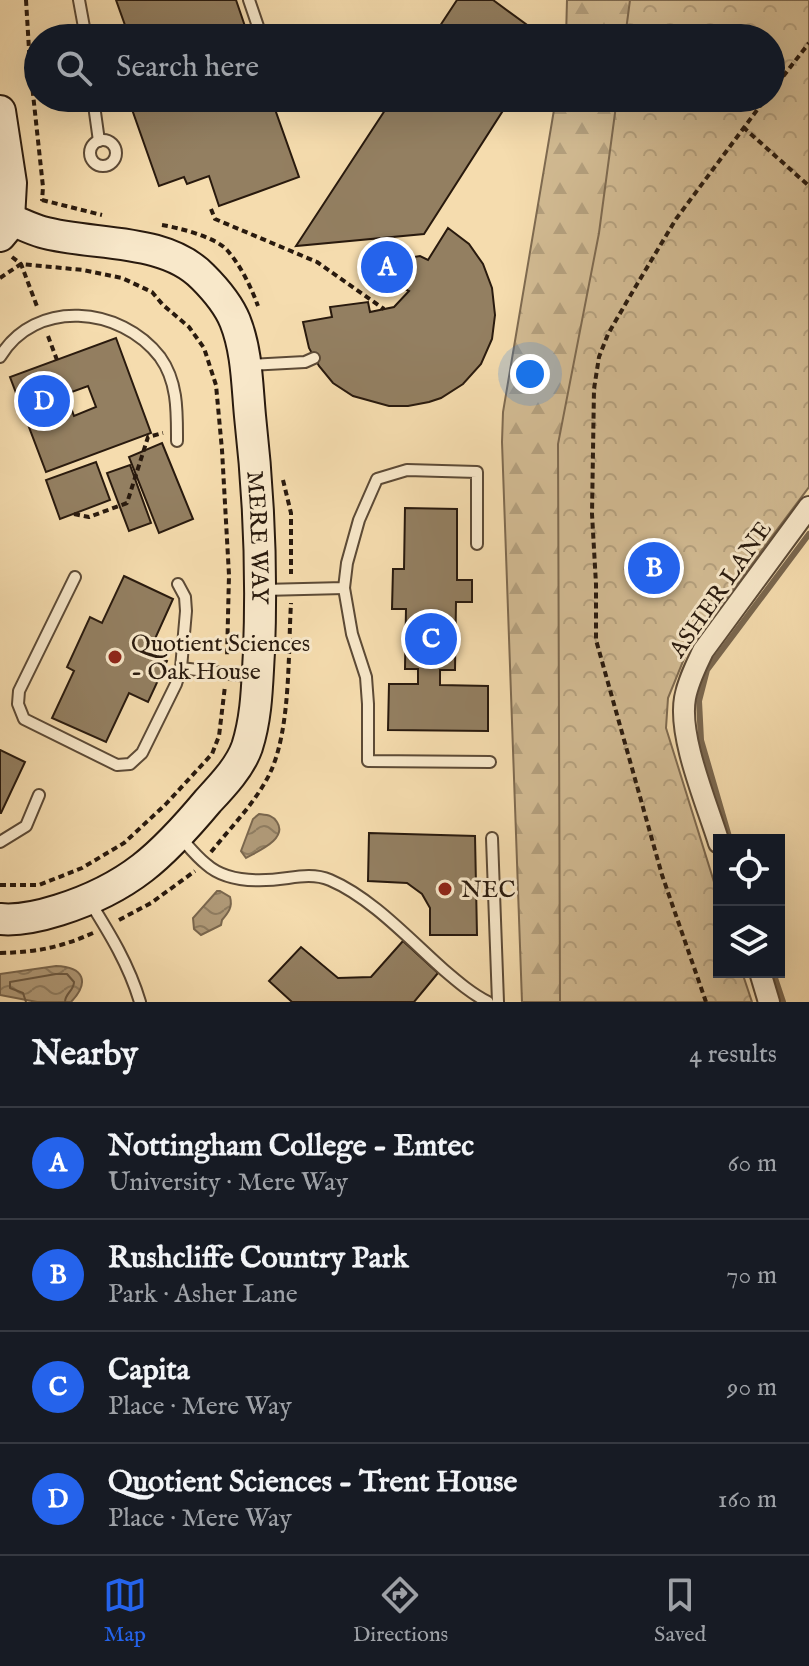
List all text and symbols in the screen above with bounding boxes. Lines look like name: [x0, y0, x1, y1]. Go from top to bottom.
search box: [24, 24, 785, 112]
icon: search: [52, 46, 96, 90]
text: Search here: [116, 49, 259, 87]
pin: A: [361, 237, 413, 297]
your location: [510, 354, 550, 394]
pin: D: [18, 371, 70, 431]
street label: MERE WAY: [238, 470, 274, 606]
street label: ASHER LANE: [662, 516, 780, 665]
pin: B: [628, 538, 680, 598]
pin: C: [405, 609, 457, 669]
place label: Quotient Sciences - Oak House: [131, 629, 310, 688]
marker: Quotient Sciences - Oak House: [106, 648, 124, 666]
map controls: [713, 834, 785, 978]
button: locate: [713, 834, 785, 906]
place label: NEC: [461, 875, 516, 906]
marker: NEC: [436, 880, 454, 898]
button: layers: [713, 906, 785, 978]
text: Nearby: [32, 1033, 138, 1076]
text: 4 results: [689, 1038, 777, 1071]
text: Nottingham College - Emtec: [108, 1128, 474, 1166]
text: A: [49, 1147, 67, 1180]
text: 60 m: [728, 1147, 777, 1180]
text: University · Mere Way: [108, 1166, 348, 1199]
text: Rushcliffe Country Park: [108, 1240, 409, 1278]
text: B: [49, 1259, 67, 1292]
text: 70 m: [726, 1259, 777, 1292]
text: Park · Asher Lane: [108, 1278, 298, 1311]
text: Capita: [108, 1352, 190, 1390]
text: C: [49, 1371, 67, 1404]
text: 90 m: [727, 1371, 777, 1404]
text: Place · Mere Way: [108, 1390, 292, 1423]
text: Quotient Sciences - Trent House: [108, 1464, 517, 1502]
text: D: [48, 1483, 68, 1516]
text: 160 m: [718, 1483, 777, 1516]
text: Place · Mere Way: [108, 1502, 292, 1535]
tab: Map: [103, 1573, 147, 1649]
tab: Directions: [353, 1573, 448, 1649]
tab: Saved: [654, 1573, 706, 1649]

